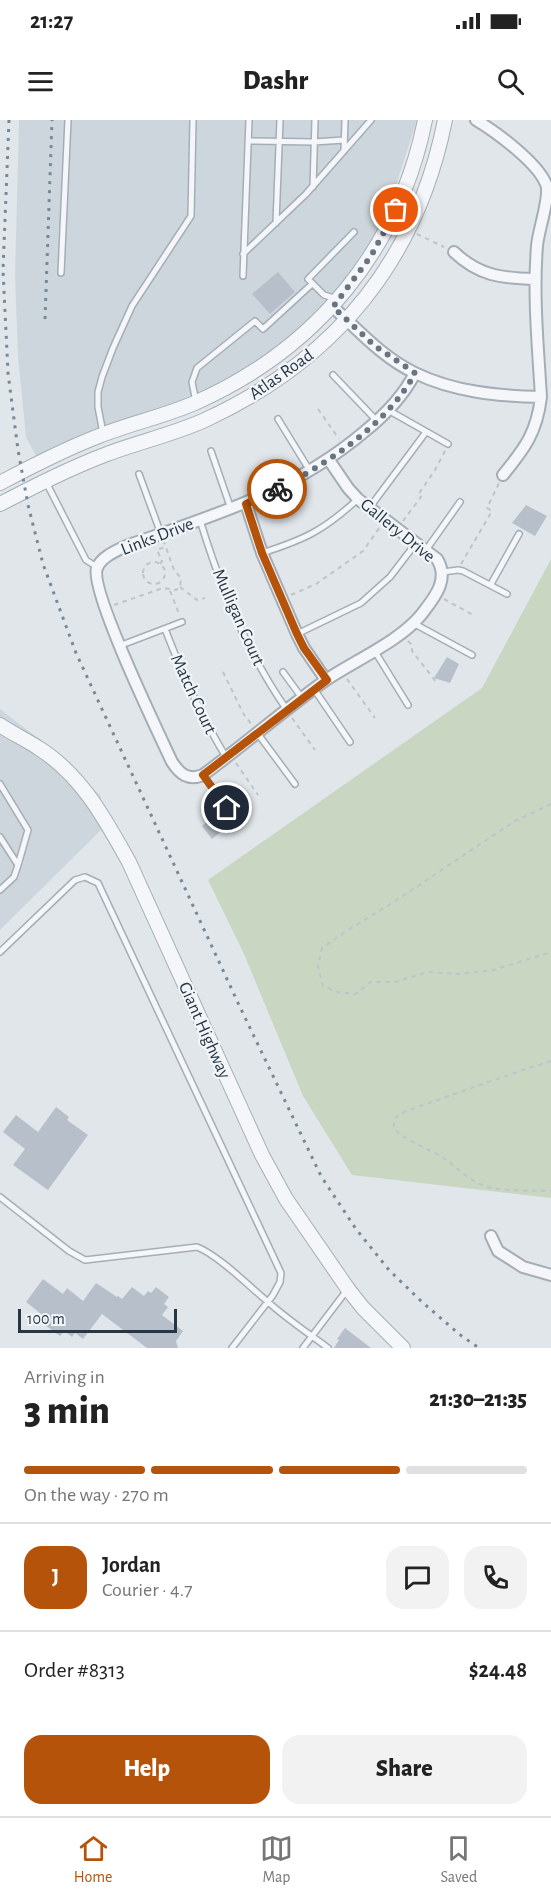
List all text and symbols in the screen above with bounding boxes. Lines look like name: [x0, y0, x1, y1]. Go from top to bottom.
text: 21:27: [30, 10, 73, 32]
icon: menu: [24, 65, 57, 98]
icon: search: [494, 65, 527, 98]
text: Dashr: [243, 67, 308, 94]
pin: [370, 184, 421, 235]
icon: bag: [379, 193, 412, 226]
street label: Atlas Road: [246, 346, 317, 403]
courier: [247, 459, 307, 519]
icon: bike: [261, 473, 294, 506]
street label: Gallery Drive: [357, 495, 438, 566]
street label: Links Drive: [118, 515, 196, 559]
street label: Mulligan Court: [209, 566, 267, 669]
street label: Match Court: [167, 652, 219, 737]
pin: [201, 782, 252, 833]
icon: home: [210, 791, 243, 824]
street label: Giant Highway: [175, 980, 233, 1082]
scale bar: [18, 1306, 177, 1334]
text: 100 m: [27, 1311, 65, 1327]
text: Arriving in: [24, 1367, 105, 1387]
text: 21:30–21:35: [429, 1388, 527, 1410]
text: 3 min: [24, 1392, 110, 1431]
text: On the way · 270 m: [24, 1485, 169, 1505]
button: chat: [386, 1546, 449, 1609]
button: phone: [464, 1546, 527, 1609]
text: Jordan: [102, 1554, 161, 1576]
text: J: [52, 1566, 59, 1588]
text: Courier · 4.7: [102, 1580, 193, 1600]
text: Order #8313: [24, 1659, 125, 1681]
text: $24.48: [469, 1659, 527, 1681]
button: Help: [24, 1735, 270, 1804]
button: Share: [282, 1735, 527, 1804]
tab: Home: [74, 1832, 112, 1887]
tab: Map: [260, 1832, 293, 1887]
tab: Saved: [441, 1832, 477, 1887]

